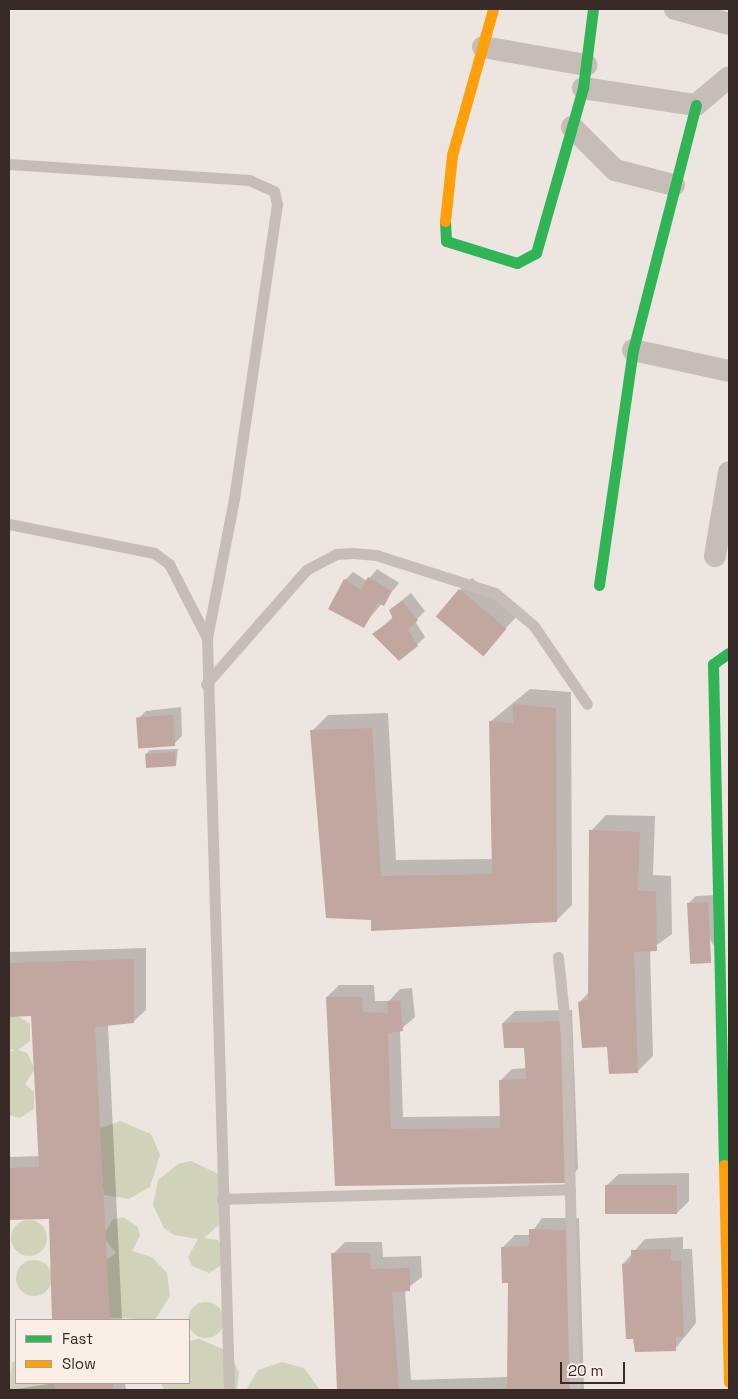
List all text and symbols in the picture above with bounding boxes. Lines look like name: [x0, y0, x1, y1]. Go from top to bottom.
legend: [15, 1319, 190, 1384]
text: Fast: [62, 1329, 93, 1348]
scale bar: [563, 1352, 628, 1384]
text: Slow: [62, 1354, 96, 1373]
text: 20 m: [568, 1361, 603, 1380]

